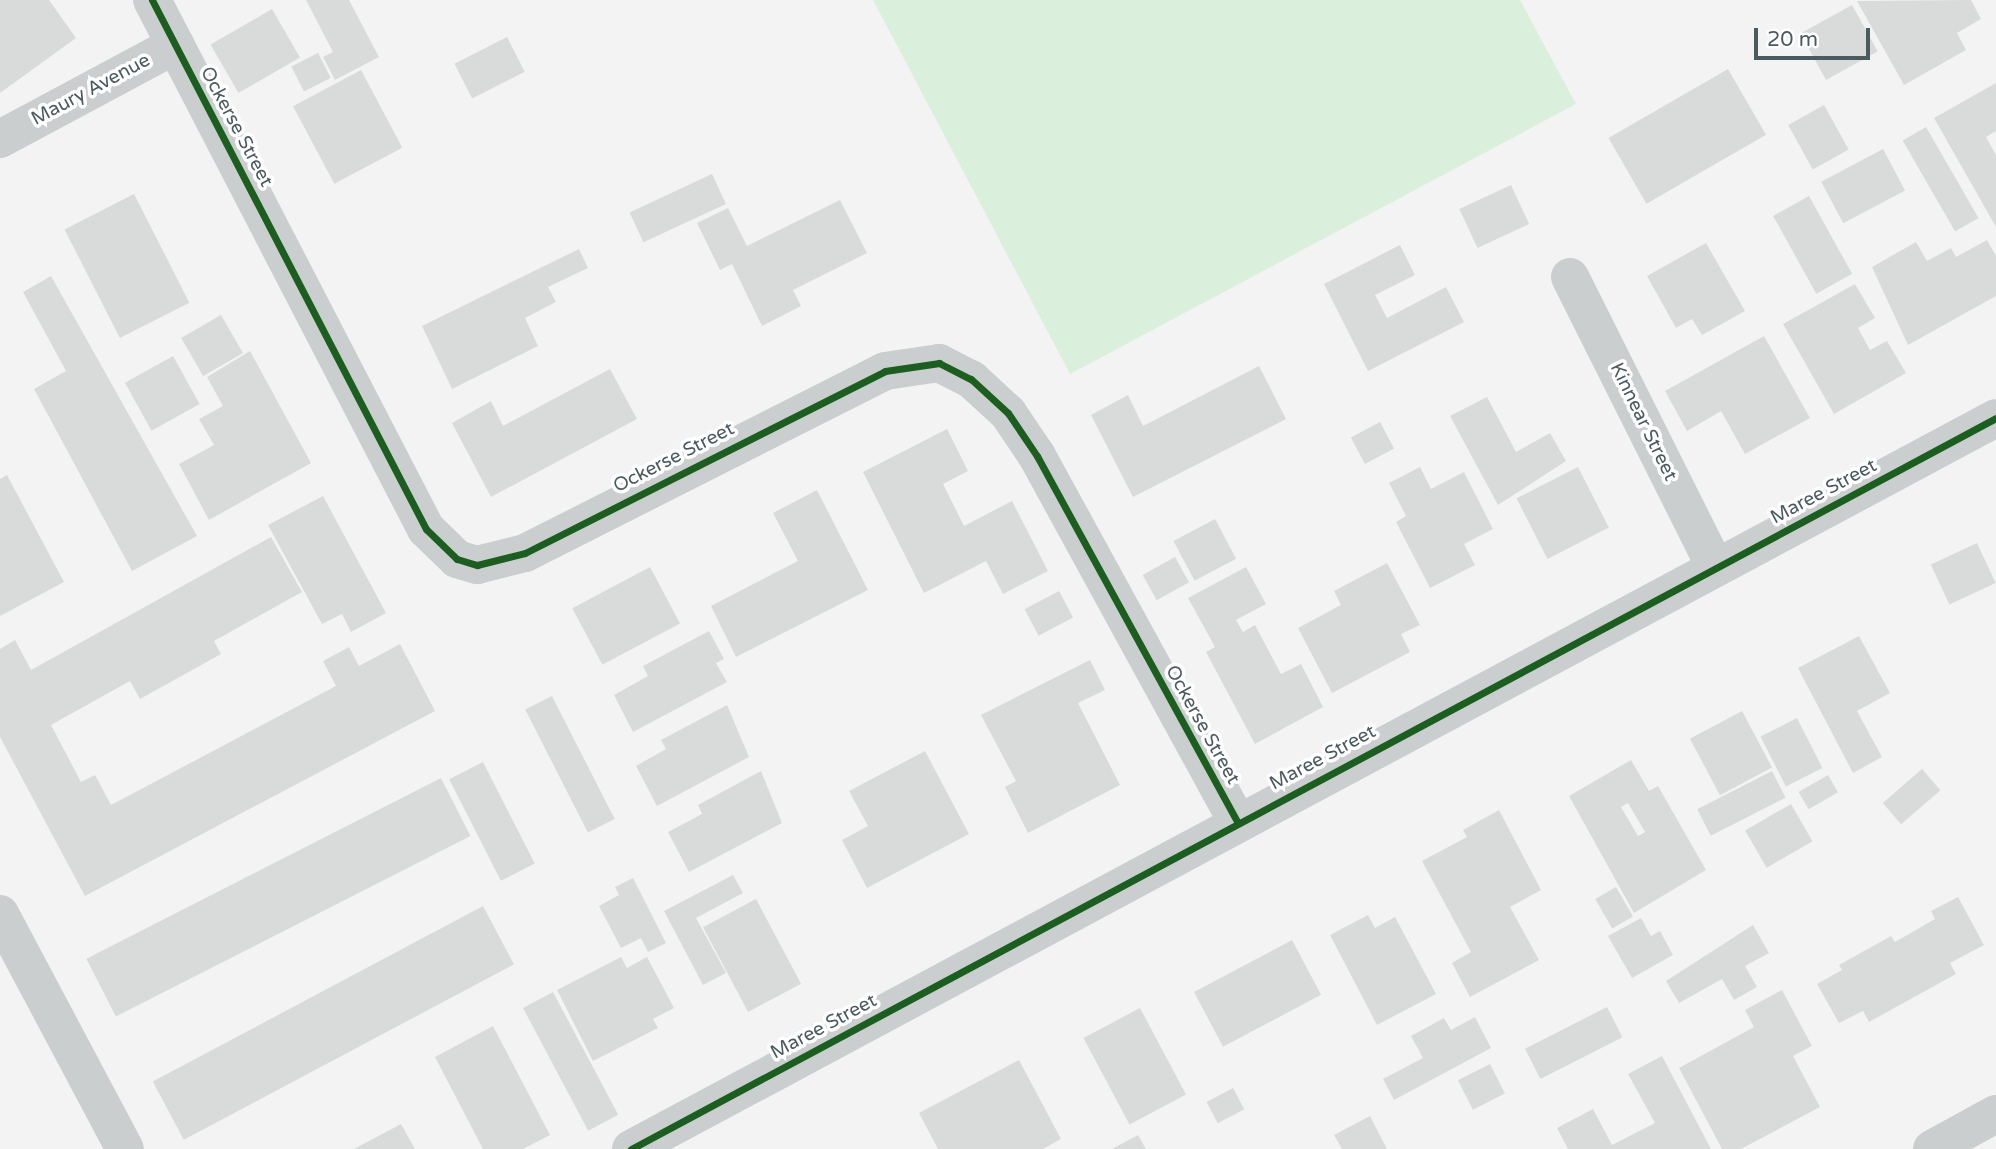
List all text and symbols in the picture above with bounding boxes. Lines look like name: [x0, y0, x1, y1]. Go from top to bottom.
scale bar: [1758, 14, 1874, 58]
text: 20 m: [1767, 27, 1818, 52]
street label: Maury Avenue: [28, 49, 154, 131]
street label: Ockerse Street: [195, 63, 277, 191]
street label: Kinnear Street: [1605, 359, 1681, 485]
street label: Ockerse Street: [610, 418, 738, 498]
street label: Maree Street: [1767, 455, 1881, 529]
street label: Ockerse Street: [1160, 662, 1244, 788]
street label: Maree Street: [1266, 721, 1380, 795]
street label: Maree Street: [767, 990, 881, 1064]

